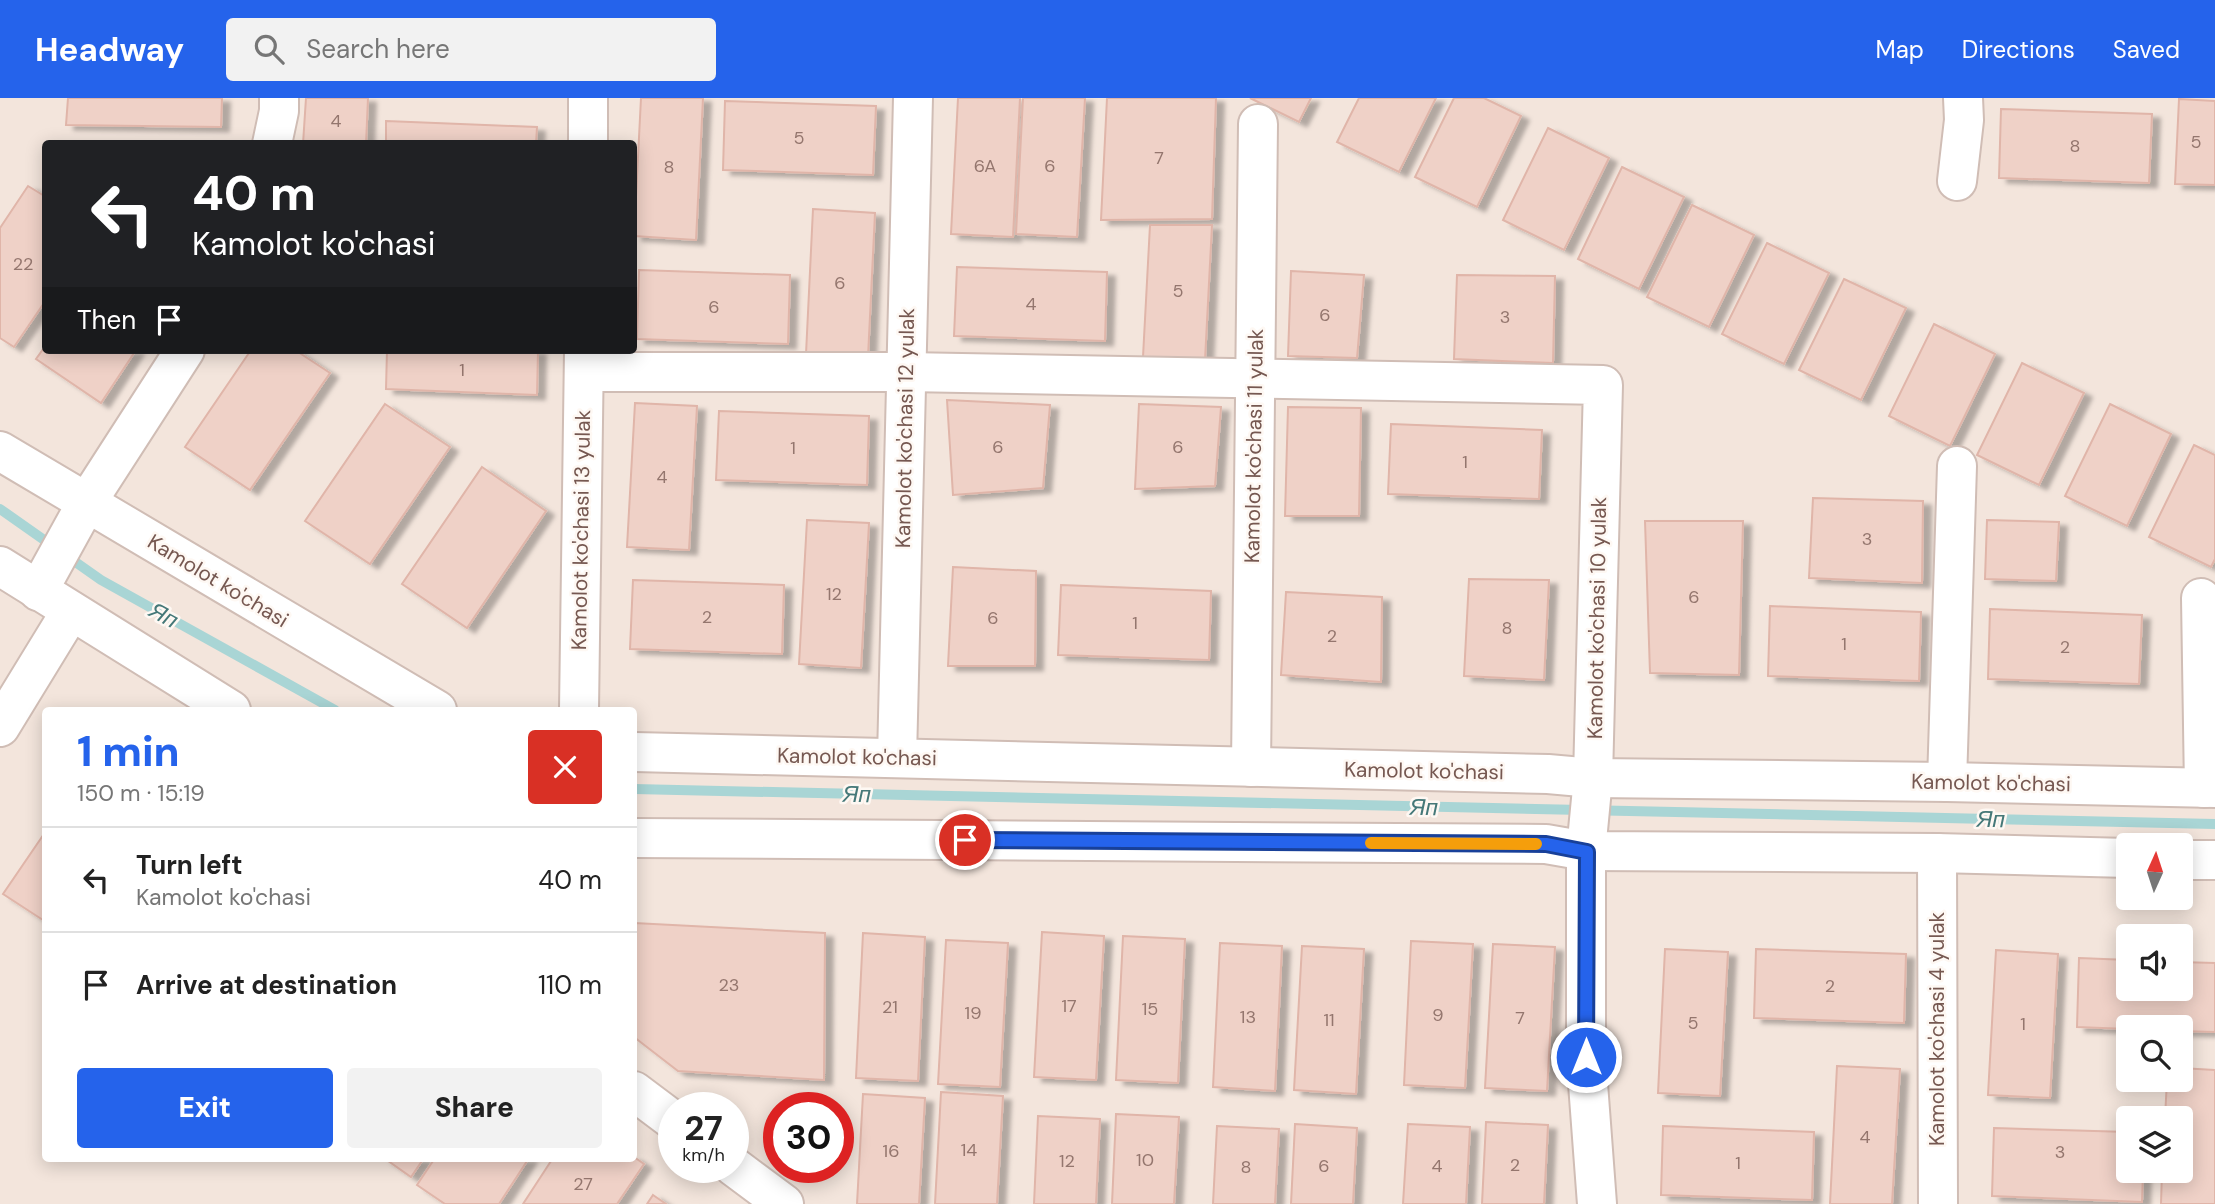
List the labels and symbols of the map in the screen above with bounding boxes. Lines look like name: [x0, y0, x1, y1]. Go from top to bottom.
house number: 4: [331, 109, 342, 133]
house number: 5: [794, 126, 804, 150]
house number: 5: [2191, 130, 2201, 154]
house number: 8: [2070, 134, 2080, 158]
house number: 7: [1154, 146, 1164, 170]
house number: 6A: [974, 154, 996, 178]
house number: 6: [1044, 154, 1056, 178]
house number: 8: [664, 155, 674, 179]
house number: 22: [13, 252, 33, 276]
house number: 6: [834, 271, 846, 295]
house number: 5: [1173, 279, 1183, 303]
house number: 4: [1026, 292, 1037, 316]
house number: 6: [708, 295, 720, 319]
house number: 6: [1319, 303, 1331, 327]
house number: 3: [1500, 305, 1510, 329]
street label: Kamolot ko'chasi 12 yulak: [889, 307, 921, 548]
street label: Kamolot ko'chasi 11 yulak: [1238, 328, 1270, 563]
house number: 1: [459, 358, 465, 382]
street label: Kamolot ko'chasi 13 yulak: [565, 409, 597, 650]
house number: 6: [992, 435, 1004, 459]
house number: 6: [1172, 435, 1184, 459]
house number: 1: [790, 436, 796, 460]
house number: 1: [1462, 450, 1468, 474]
house number: 4: [657, 465, 668, 489]
street label: Kamolot ko'chasi 10 yulak: [1581, 496, 1613, 739]
house number: 3: [1862, 527, 1872, 551]
street label: Kamolot ko'chasi: [142, 528, 294, 634]
house number: 12: [826, 582, 842, 606]
house number: 6: [1688, 585, 1700, 609]
water label: Яп: [143, 594, 184, 635]
house number: 2: [702, 605, 712, 629]
house number: 6: [987, 606, 999, 630]
house number: 1: [1132, 611, 1138, 635]
house number: 8: [1502, 616, 1512, 640]
house number: 2: [1327, 624, 1337, 648]
house number: 1: [1841, 632, 1847, 656]
house number: 2: [2060, 635, 2070, 659]
street label: Kamolot ko'chasi: [777, 742, 937, 772]
street label: Kamolot ko'chasi: [1344, 756, 1504, 786]
street label: Kamolot ko'chasi: [1911, 768, 2071, 798]
water label: Яп: [841, 779, 872, 809]
water label: Яп: [1408, 792, 1439, 822]
water label: Яп: [1975, 804, 2006, 834]
pin: [935, 810, 995, 870]
north arrow: [2116, 833, 2193, 910]
street label: Kamolot ko'chasi 4 yulak: [1923, 912, 1951, 1146]
house number: 23: [718, 973, 740, 997]
house number: 2: [1825, 974, 1835, 998]
house number: 17: [1061, 994, 1077, 1018]
house number: 21: [882, 995, 898, 1019]
house number: 15: [1142, 997, 1158, 1021]
house number: 19: [965, 1001, 981, 1025]
house number: 9: [1432, 1003, 1444, 1027]
house number: 13: [1240, 1005, 1256, 1029]
house number: 7: [1515, 1006, 1525, 1030]
house number: 11: [1323, 1008, 1335, 1032]
house number: 5: [1688, 1011, 1698, 1035]
house number: 1: [2020, 1012, 2026, 1036]
position arrow: [1549, 1020, 1623, 1094]
speed limit sign: 30: [763, 1092, 854, 1183]
house number: 4: [1860, 1125, 1871, 1149]
house number: 14: [961, 1138, 977, 1162]
house number: 16: [883, 1139, 899, 1163]
house number: 3: [2055, 1140, 2065, 1164]
house number: 10: [1136, 1148, 1154, 1172]
house number: 12: [1059, 1149, 1075, 1173]
house number: 1: [1735, 1151, 1741, 1175]
house number: 2: [1510, 1153, 1520, 1177]
house number: 6: [1318, 1154, 1330, 1178]
house number: 4: [1432, 1154, 1443, 1178]
house number: 8: [1241, 1155, 1251, 1179]
house number: 27: [573, 1172, 593, 1196]

